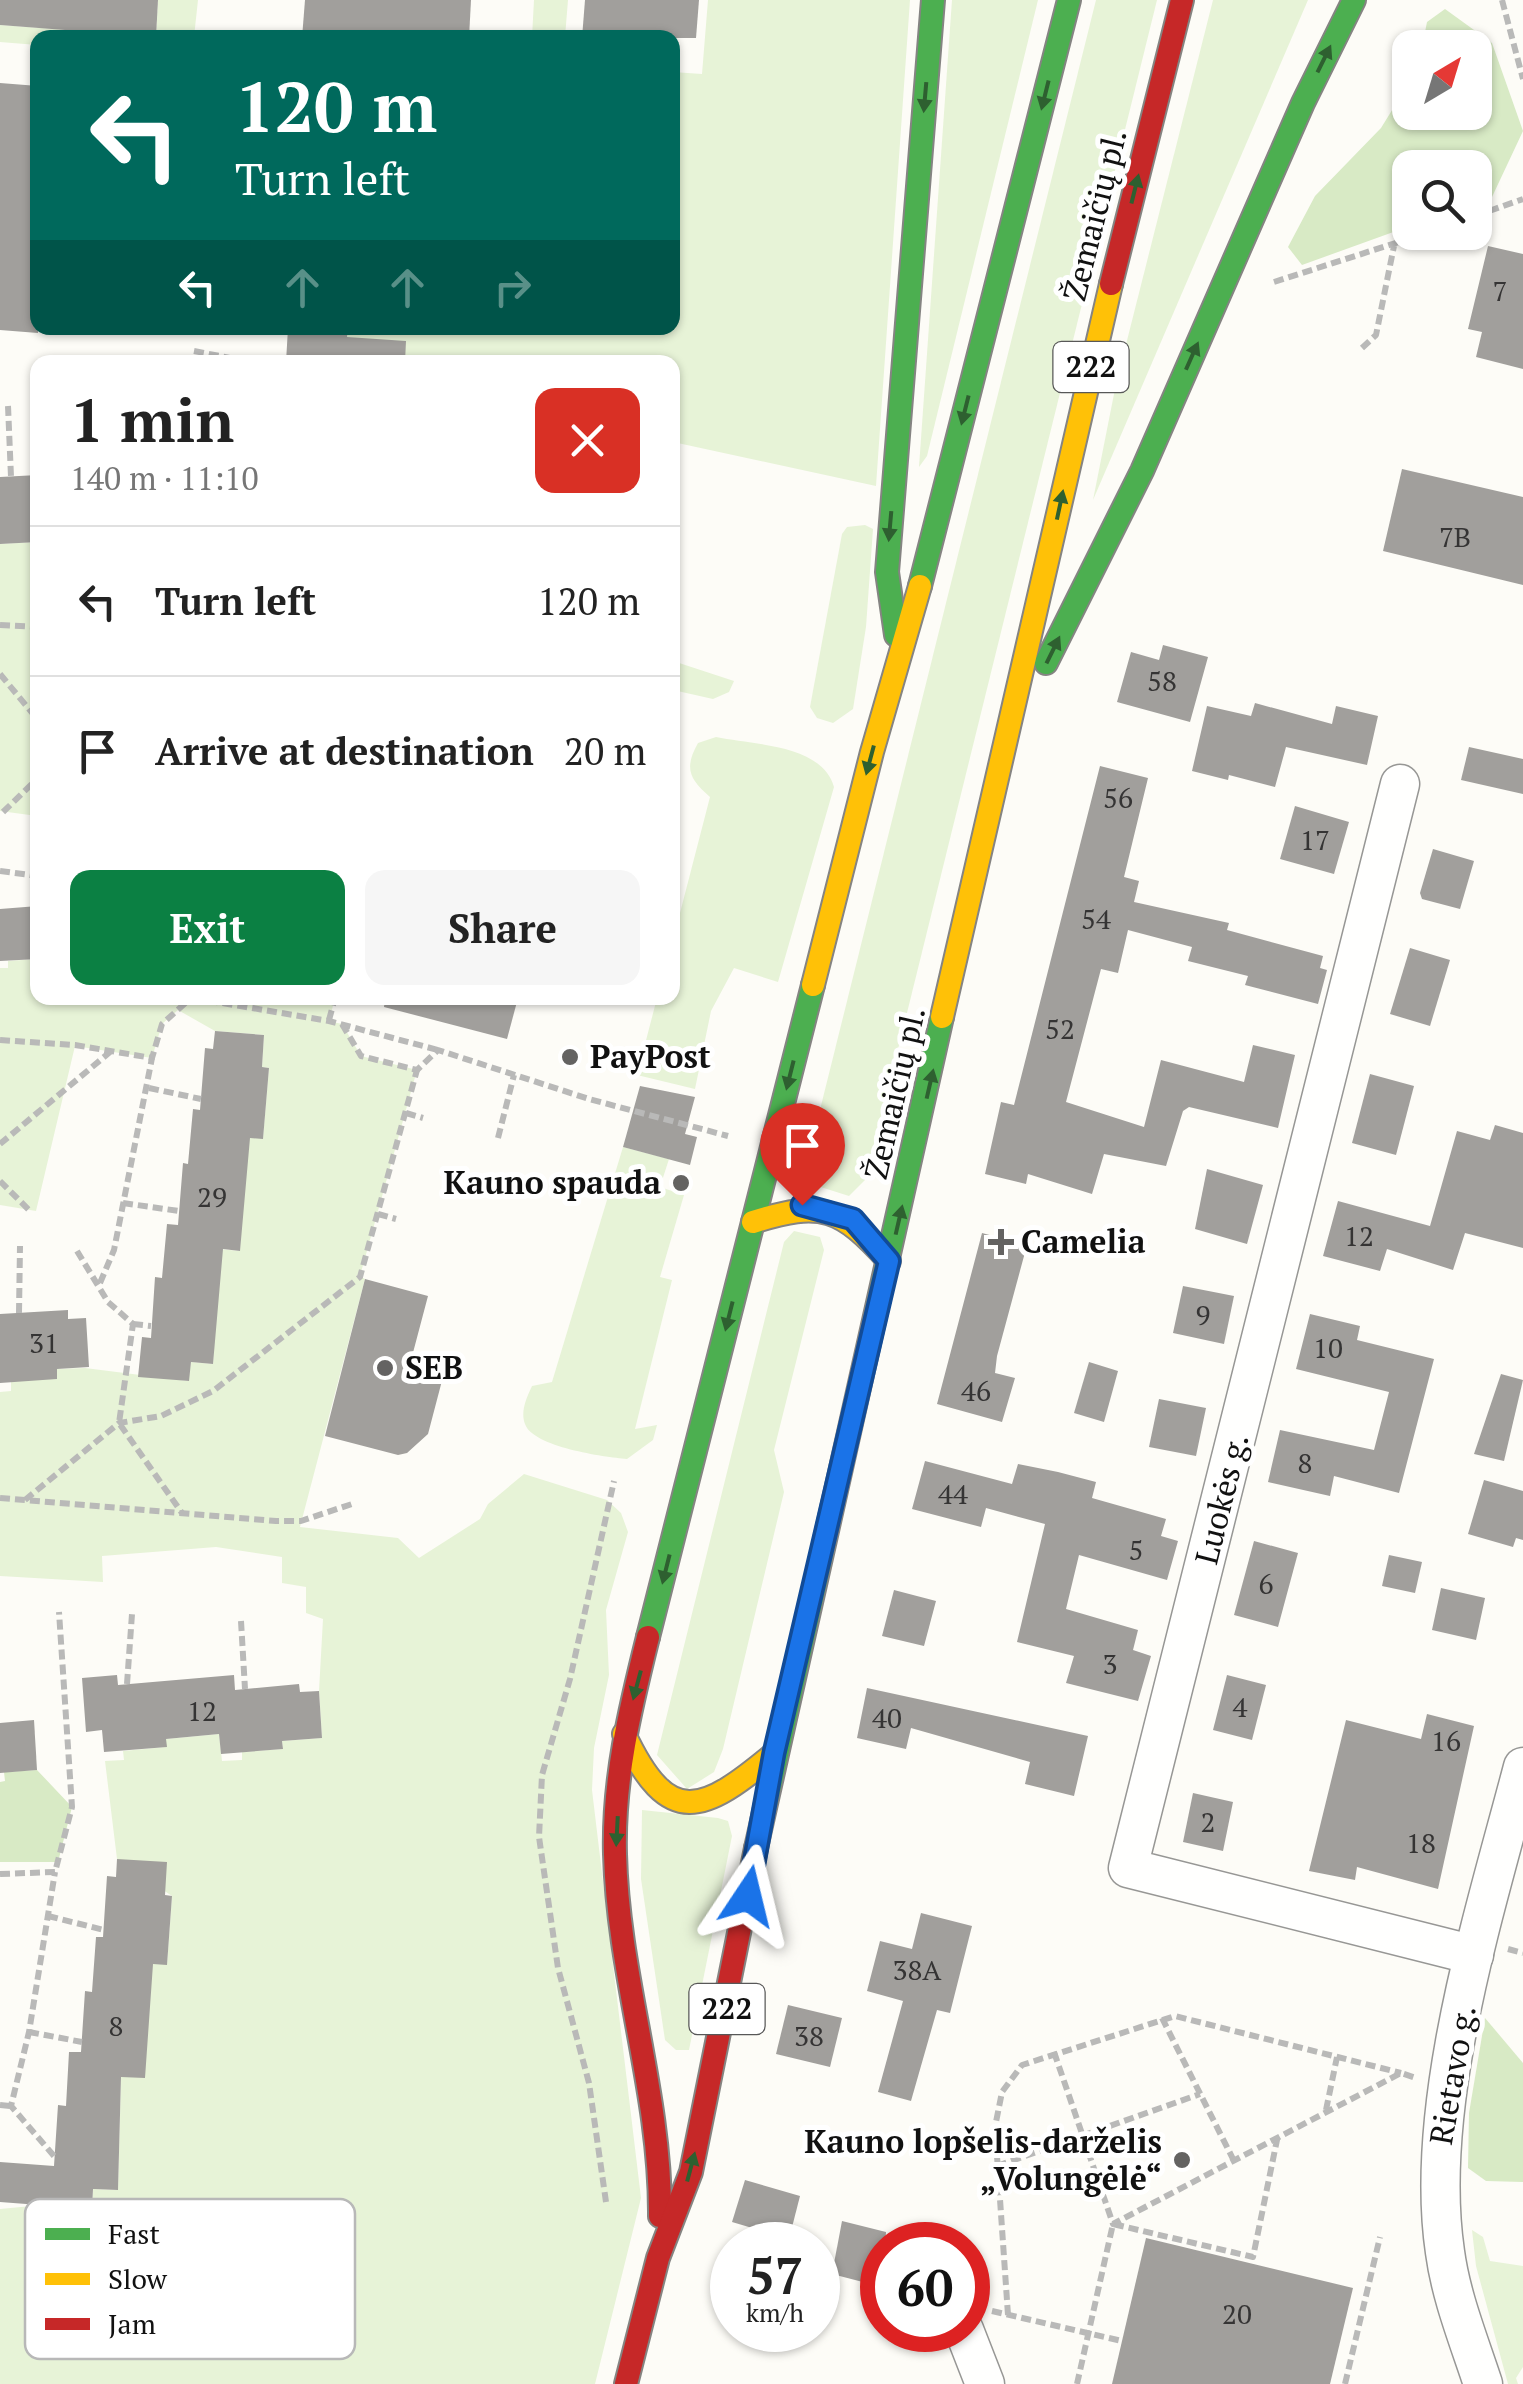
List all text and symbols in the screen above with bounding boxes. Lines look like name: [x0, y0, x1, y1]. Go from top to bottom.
north arrow: [1392, 30, 1492, 130]
map controls: [1392, 30, 1492, 250]
one-way arrow: [1316, 44, 1333, 73]
text: 120 m: [235, 59, 437, 152]
icon: left: [70, 70, 200, 200]
one-way arrow: [1037, 79, 1052, 110]
one-way arrow: [917, 82, 933, 114]
street label: Žemaičių pl.: [1052, 124, 1136, 305]
text: Turn left: [235, 148, 410, 208]
button: search: [1392, 150, 1492, 250]
one-way arrow: [1128, 173, 1143, 204]
icon: left: [170, 260, 225, 315]
icon: ahead: [275, 260, 330, 315]
icon: ahead: [380, 260, 435, 315]
icon: right: [485, 260, 540, 315]
house number: 7: [1493, 272, 1507, 309]
one-way arrow: [1184, 341, 1200, 371]
road number: 222: [1054, 342, 1128, 392]
text: 1 min: [70, 380, 234, 459]
button: close: [535, 388, 640, 493]
one-way arrow: [957, 395, 973, 426]
text: 140 m · 11:10: [70, 457, 258, 499]
one-way arrow: [1053, 489, 1069, 520]
one-way arrow: [882, 510, 898, 542]
house number: 7B: [1439, 518, 1471, 555]
icon: left: [70, 574, 125, 629]
text: Turn left: [155, 576, 316, 626]
text: 120 m: [537, 576, 640, 626]
one-way arrow: [1044, 635, 1061, 664]
house number: 58: [1147, 662, 1177, 699]
icon: arrive: [70, 724, 125, 779]
text: Arrive at destination: [155, 726, 534, 776]
text: 20 m: [564, 726, 646, 776]
one-way arrow: [862, 745, 877, 776]
house number: 56: [1103, 779, 1133, 816]
house number: 17: [1300, 821, 1330, 858]
button: Exit: [70, 870, 345, 985]
button: Share: [365, 870, 640, 985]
house number: 54: [1081, 900, 1111, 937]
street label: Žemaičių pl.: [854, 1002, 934, 1183]
house number: 52: [1045, 1010, 1075, 1047]
place label: PayPost: [590, 1035, 711, 1077]
marker: PayPost: [559, 1046, 581, 1068]
one-way arrow: [782, 1060, 797, 1091]
one-way arrow: [923, 1068, 938, 1099]
pin: [760, 1103, 845, 1206]
icon: arrive: [775, 1118, 830, 1173]
place label: Kauno spauda: [444, 1161, 661, 1203]
marker: Kauno spauda: [670, 1172, 692, 1194]
house number: 29: [197, 1178, 227, 1215]
one-way arrow: [892, 1204, 907, 1235]
house number: 12: [1344, 1217, 1374, 1254]
place label: Camelia: [1021, 1220, 1146, 1262]
marker: Camelia: [990, 1231, 1012, 1253]
house number: 9: [1196, 1296, 1210, 1333]
one-way arrow: [721, 1301, 737, 1332]
house number: 31: [29, 1324, 59, 1361]
house number: 10: [1313, 1329, 1343, 1366]
place label: SEB: [405, 1346, 463, 1388]
marker: SEB: [374, 1357, 396, 1379]
house number: 46: [961, 1372, 991, 1409]
street label: Luokės g.: [1185, 1429, 1258, 1568]
house number: 8: [1298, 1444, 1312, 1481]
house number: 44: [938, 1475, 968, 1512]
house number: 5: [1129, 1531, 1143, 1568]
one-way arrow: [658, 1554, 673, 1585]
house number: 6: [1259, 1565, 1274, 1602]
house number: 3: [1103, 1645, 1117, 1682]
one-way arrow: [628, 1670, 644, 1701]
house number: 4: [1233, 1688, 1248, 1725]
house number: 12: [187, 1692, 217, 1729]
house number: 40: [872, 1699, 902, 1736]
house number: 16: [1431, 1722, 1461, 1759]
house number: 2: [1201, 1803, 1215, 1840]
one-way arrow: [608, 1816, 624, 1848]
house number: 18: [1406, 1824, 1436, 1861]
position arrow: [696, 1844, 800, 1948]
house number: 38A: [893, 1951, 942, 1988]
road number: 222: [690, 1984, 764, 2034]
street label: Rietavo g.: [1419, 2002, 1485, 2148]
house number: 8: [109, 2007, 123, 2044]
house number: 38: [794, 2017, 824, 2054]
place label: Kauno lopšelis-darželis „Volungėlė“: [804, 2120, 1162, 2199]
marker: Kauno lopšelis-darželis „Volungėlė“: [1171, 2149, 1193, 2171]
one-way arrow: [684, 2151, 700, 2182]
legend: [25, 2199, 355, 2359]
text: Fast: [108, 2215, 160, 2252]
speed limit sign: 60: [860, 2222, 990, 2352]
text: 57: [747, 2242, 803, 2308]
text: Slow: [108, 2260, 168, 2297]
house number: 20: [1222, 2295, 1252, 2332]
text: km/h: [746, 2296, 804, 2329]
text: Jam: [108, 2305, 156, 2342]

